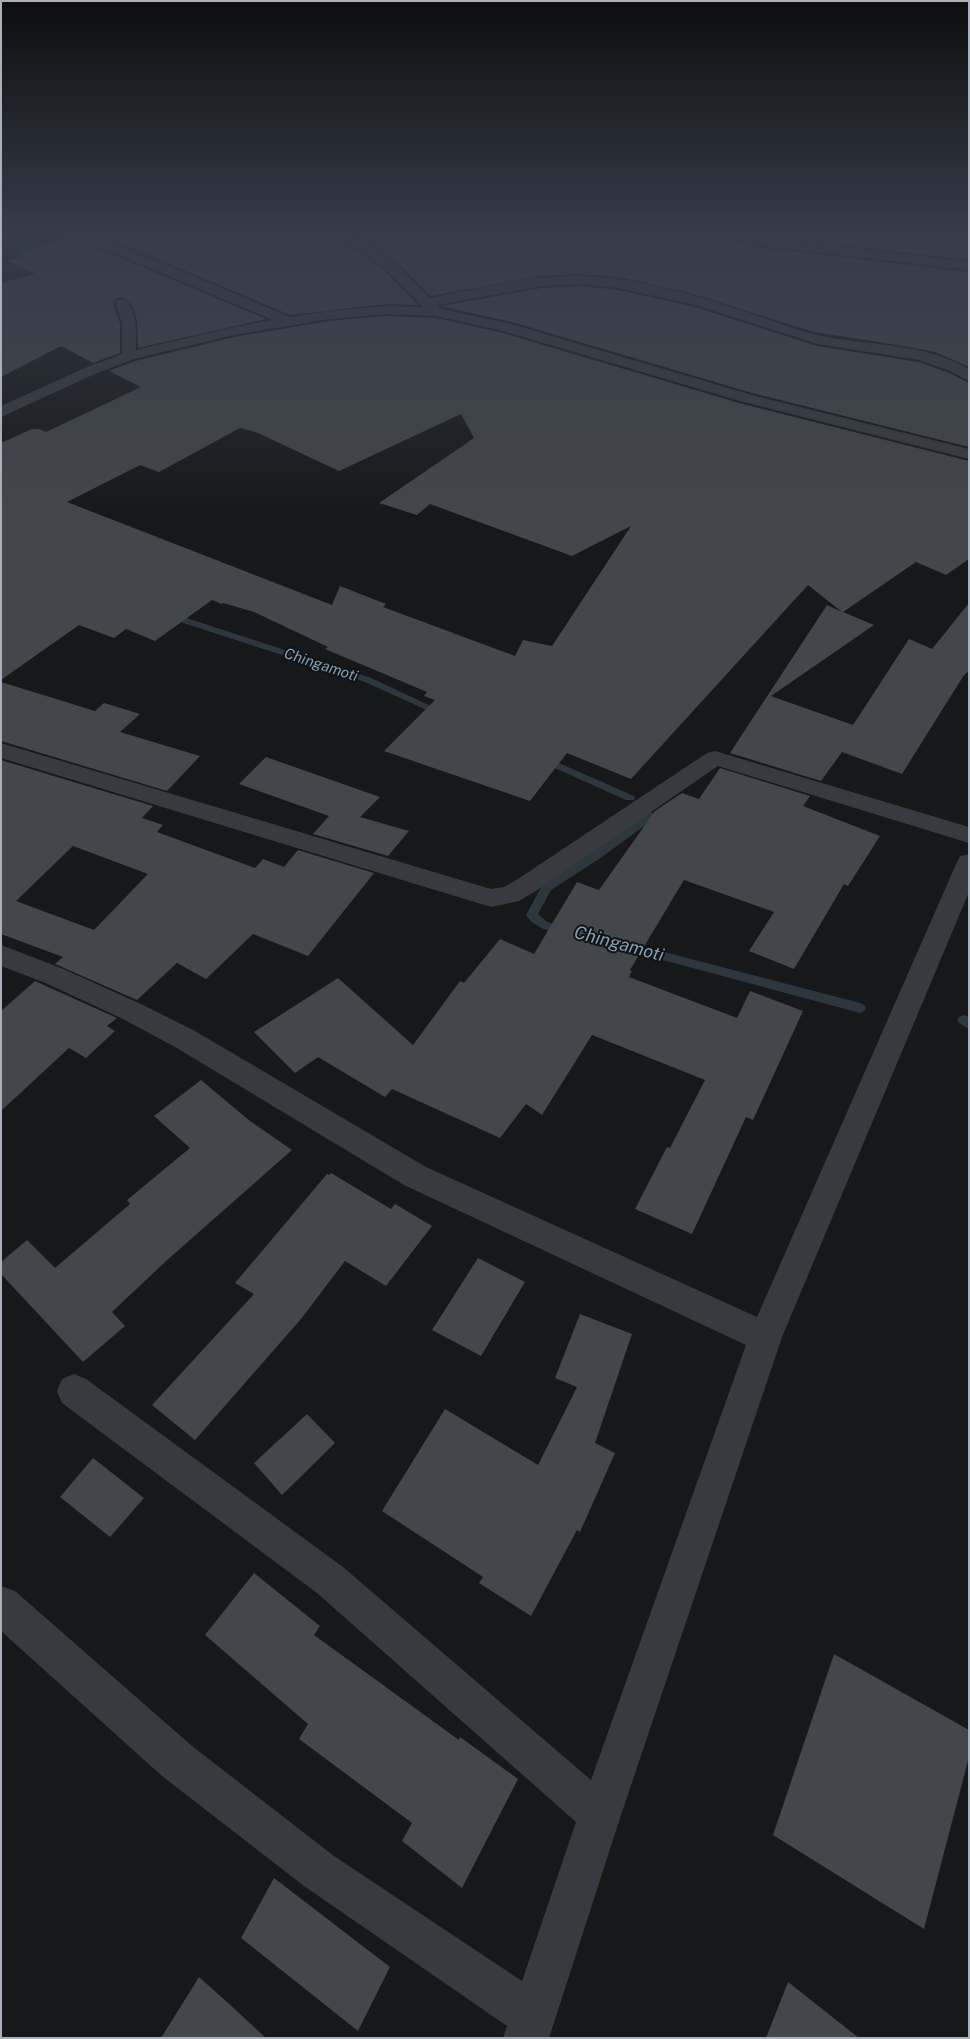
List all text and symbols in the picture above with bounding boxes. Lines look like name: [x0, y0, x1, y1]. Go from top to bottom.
water label: Chingamoti: [282, 645, 360, 685]
water label: Chingamoti: [572, 922, 666, 966]

